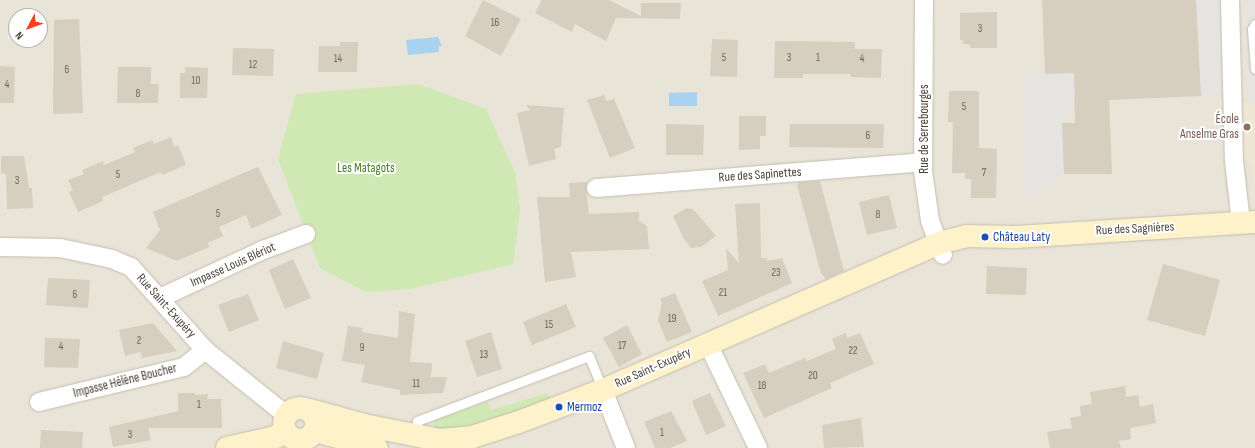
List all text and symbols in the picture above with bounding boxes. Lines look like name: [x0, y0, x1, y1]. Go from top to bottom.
north arrow: [8, 8, 48, 48]
house number: 16: [491, 16, 499, 30]
house number: 3: [978, 22, 982, 36]
text: N: [12, 29, 26, 42]
house number: 5: [722, 51, 726, 65]
house number: 3: [787, 51, 791, 65]
house number: 1: [816, 51, 820, 65]
house number: 14: [334, 52, 342, 66]
house number: 4: [860, 52, 864, 66]
house number: 12: [249, 58, 257, 72]
house number: 6: [65, 63, 69, 77]
house number: 10: [192, 74, 200, 88]
house number: 4: [5, 78, 9, 92]
street label: Rue de Serrebourges: [916, 84, 932, 174]
house number: 8: [136, 87, 140, 101]
house number: 5: [962, 100, 966, 114]
place label: École Anselme Gras: [1180, 112, 1239, 143]
marker: École Anselme Gras: [1242, 122, 1252, 132]
house number: 6: [866, 129, 870, 143]
park label: Les Matagots: [337, 160, 395, 176]
street label: Rue des Sapinettes: [718, 164, 802, 186]
house number: 7: [982, 166, 986, 180]
house number: 5: [116, 168, 120, 182]
house number: 3: [15, 174, 19, 188]
house number: 5: [216, 207, 220, 221]
house number: 8: [876, 208, 880, 222]
street label: Rue des Sagnières: [1095, 219, 1175, 239]
place label: Château Laty: [993, 229, 1050, 245]
marker: Château Laty: [980, 232, 990, 242]
street label: Impasse Louis Blériot: [188, 239, 278, 291]
house number: 23: [771, 266, 781, 280]
street label: Rue Saint-Exupéry: [133, 271, 199, 341]
house number: 21: [719, 286, 727, 300]
house number: 6: [73, 288, 77, 302]
house number: 19: [668, 312, 676, 326]
house number: 15: [545, 318, 553, 332]
house number: 2: [137, 334, 141, 348]
house number: 17: [618, 339, 626, 353]
house number: 4: [59, 340, 63, 354]
house number: 9: [360, 341, 364, 355]
street label: Rue Saint-Exupéry: [613, 344, 693, 392]
house number: 22: [848, 344, 858, 358]
house number: 13: [480, 348, 488, 362]
street label: Impasse Hélène Boucher: [71, 361, 179, 401]
house number: 20: [808, 369, 818, 383]
house number: 11: [412, 377, 420, 391]
house number: 18: [758, 379, 766, 393]
house number: 1: [197, 398, 201, 412]
place label: Mermoz: [567, 399, 602, 415]
marker: Mermoz: [554, 402, 564, 412]
house number: 1: [660, 426, 664, 440]
house number: 3: [128, 428, 132, 442]

